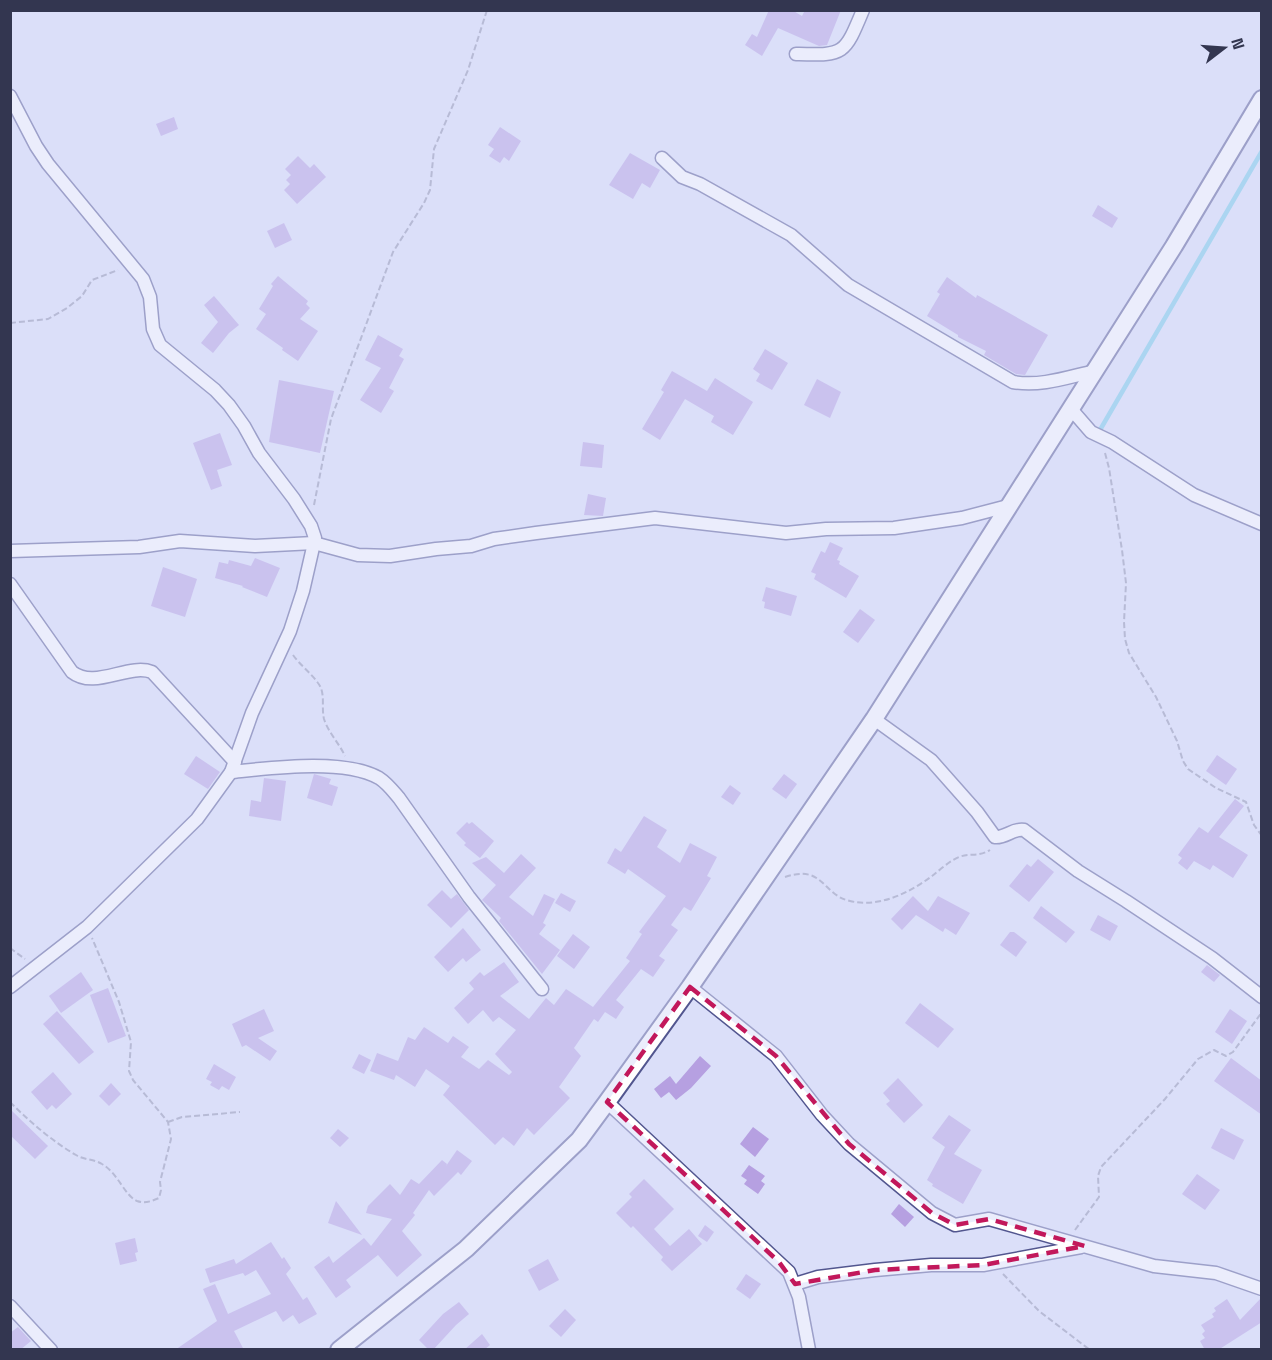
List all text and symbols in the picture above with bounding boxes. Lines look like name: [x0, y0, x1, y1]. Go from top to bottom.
north arrow: [1194, 18, 1254, 78]
text: N: [1226, 36, 1249, 52]

